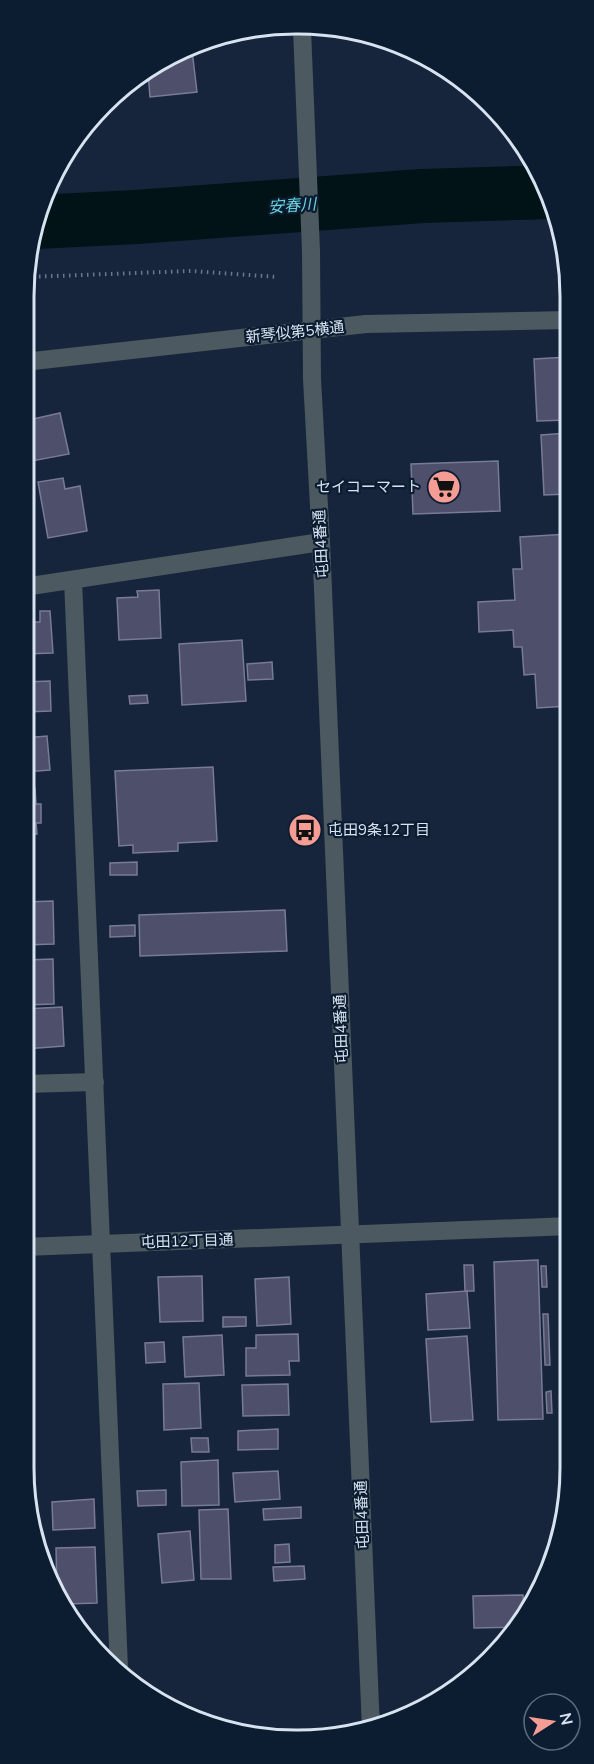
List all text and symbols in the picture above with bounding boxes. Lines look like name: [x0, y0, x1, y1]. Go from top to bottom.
water label: 安春川: [267, 193, 319, 219]
street label: 新琴似第5横通: [245, 317, 345, 347]
supermarket icon: セイコーマート: [426, 469, 462, 505]
place label: セイコーマート: [316, 477, 421, 497]
street label: 屯田4番通: [309, 509, 333, 579]
bus stop icon: 屯田9条12丁目: [287, 812, 323, 848]
place label: 屯田9条12丁目: [328, 820, 430, 840]
street label: 屯田4番通: [330, 994, 352, 1064]
street label: 屯田12丁目通: [140, 1229, 234, 1253]
street label: 屯田4番通: [351, 1480, 373, 1550]
north arrow: [522, 1692, 582, 1752]
text: N: [554, 1711, 578, 1727]

